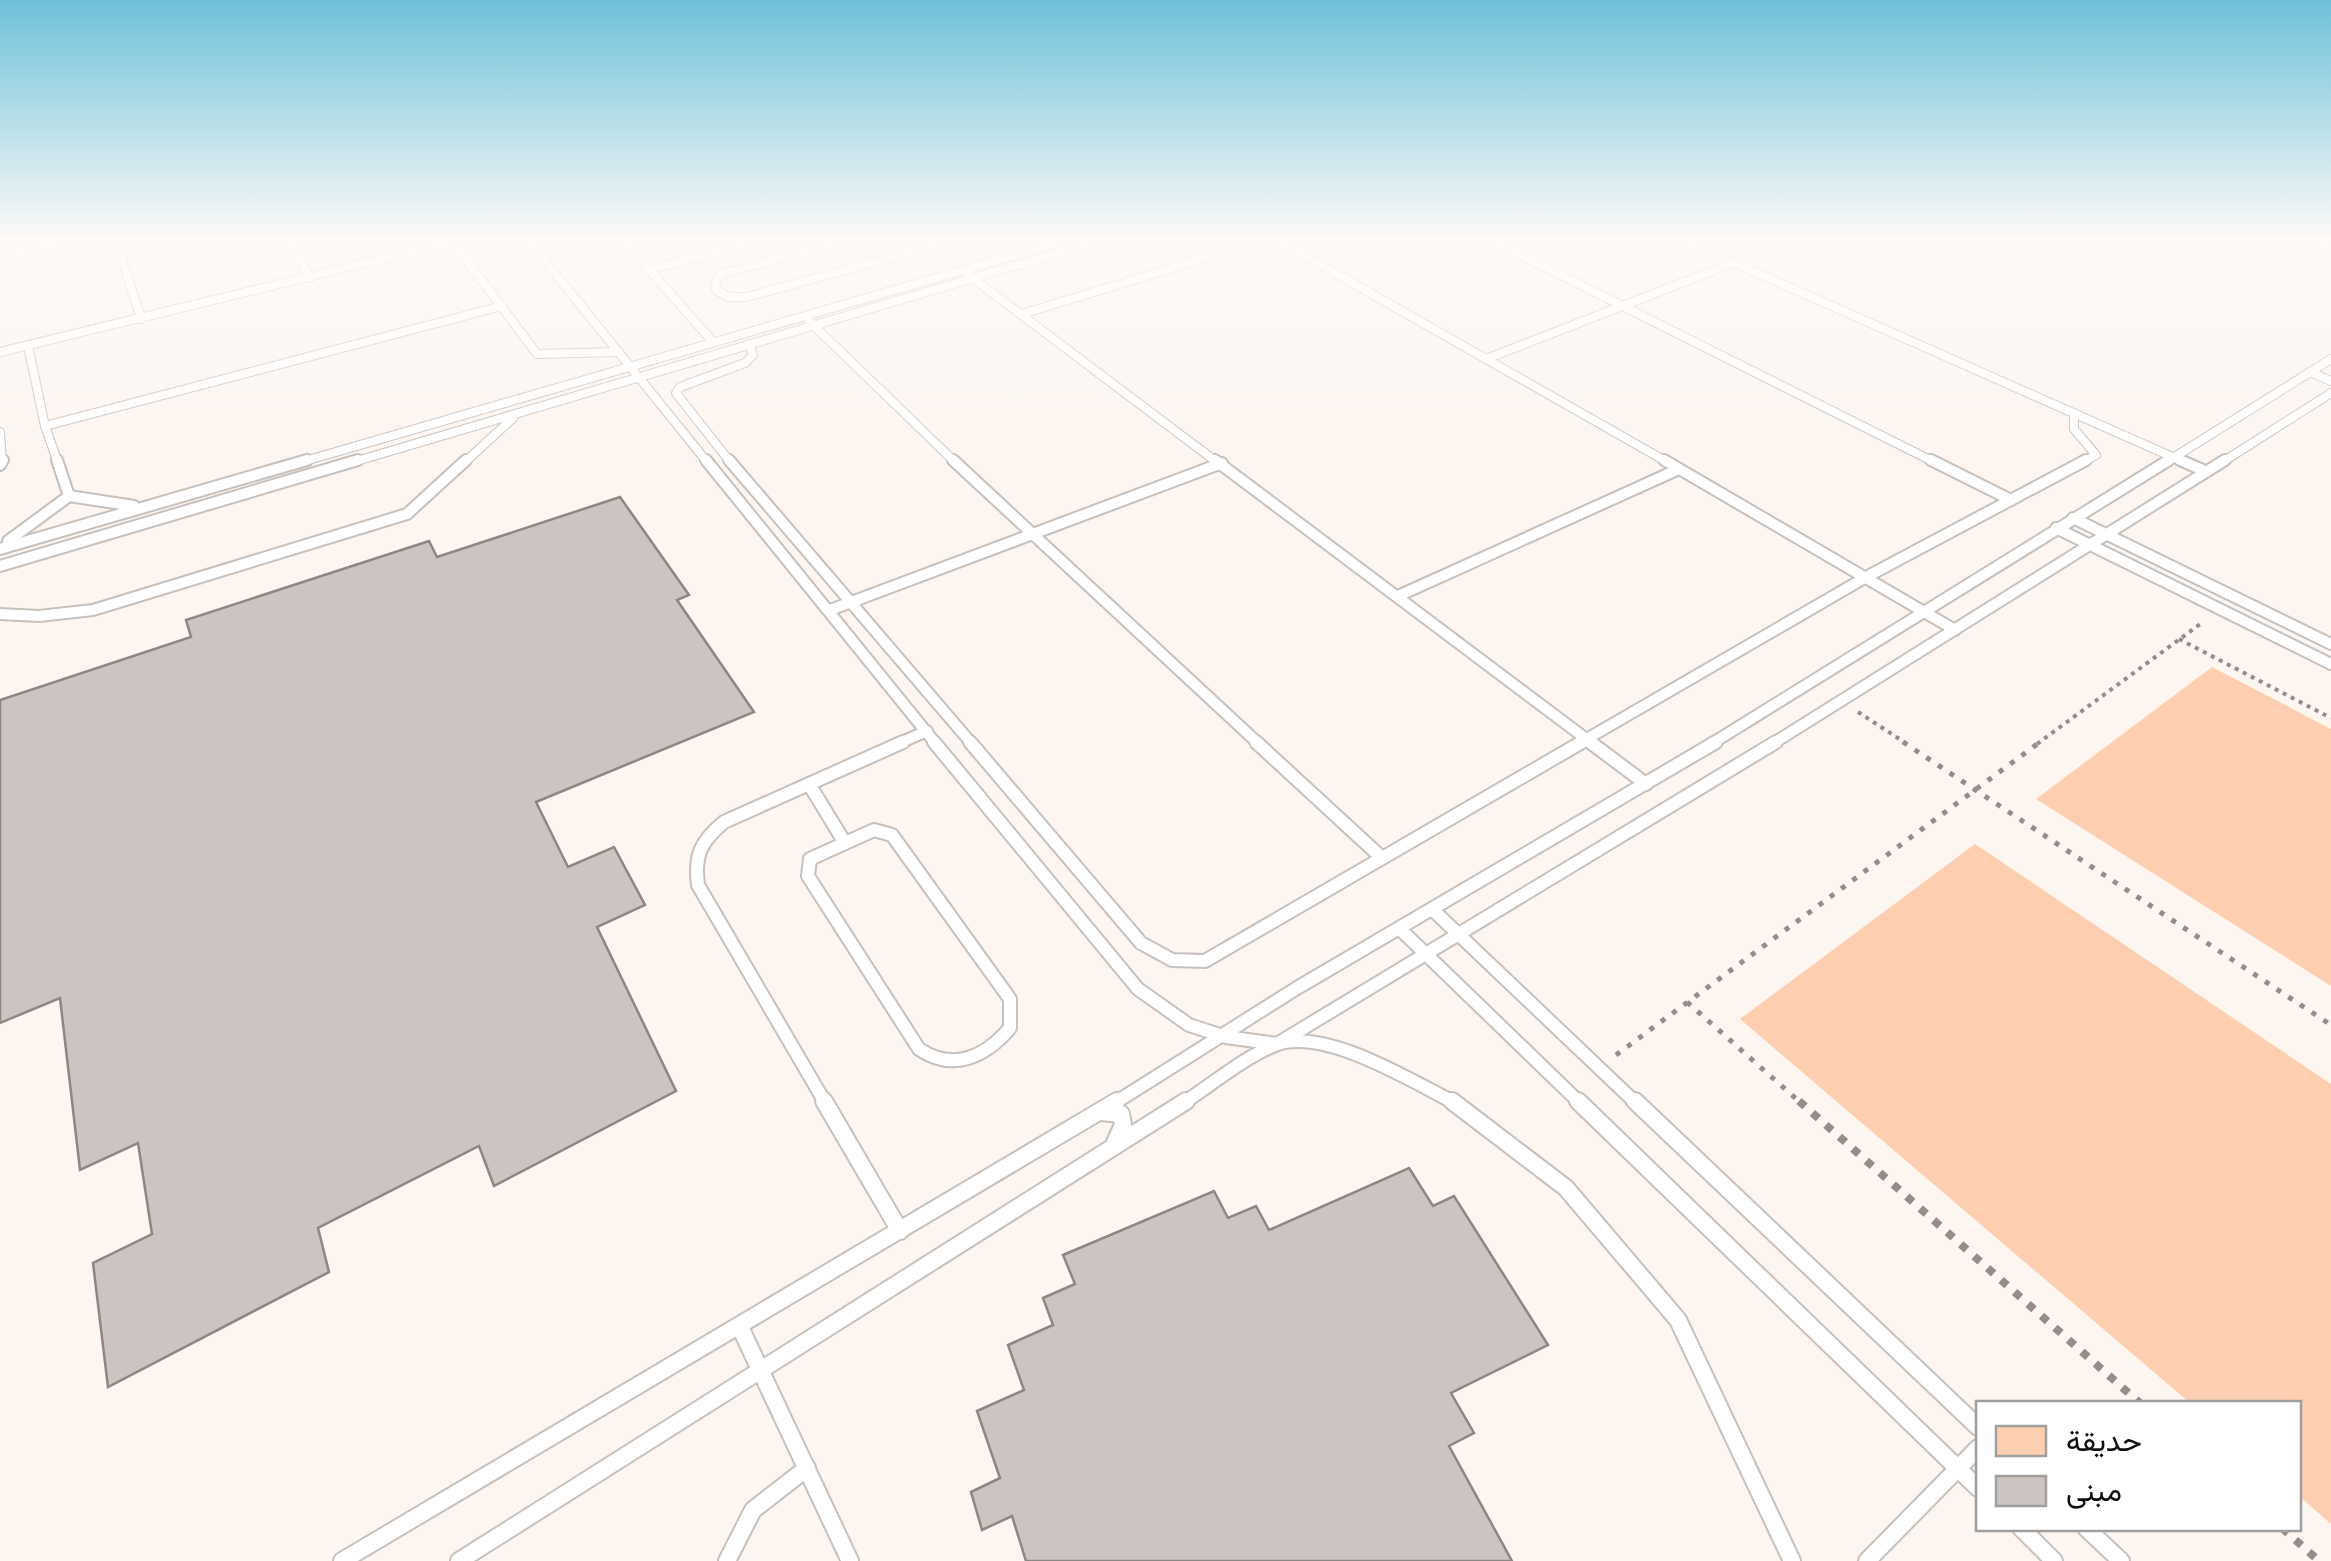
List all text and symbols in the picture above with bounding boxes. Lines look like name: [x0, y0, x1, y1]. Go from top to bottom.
legend: [1976, 1401, 2301, 1531]
text: حديقة: [2066, 1424, 2142, 1458]
text: مبنى: [2066, 1474, 2122, 1509]

